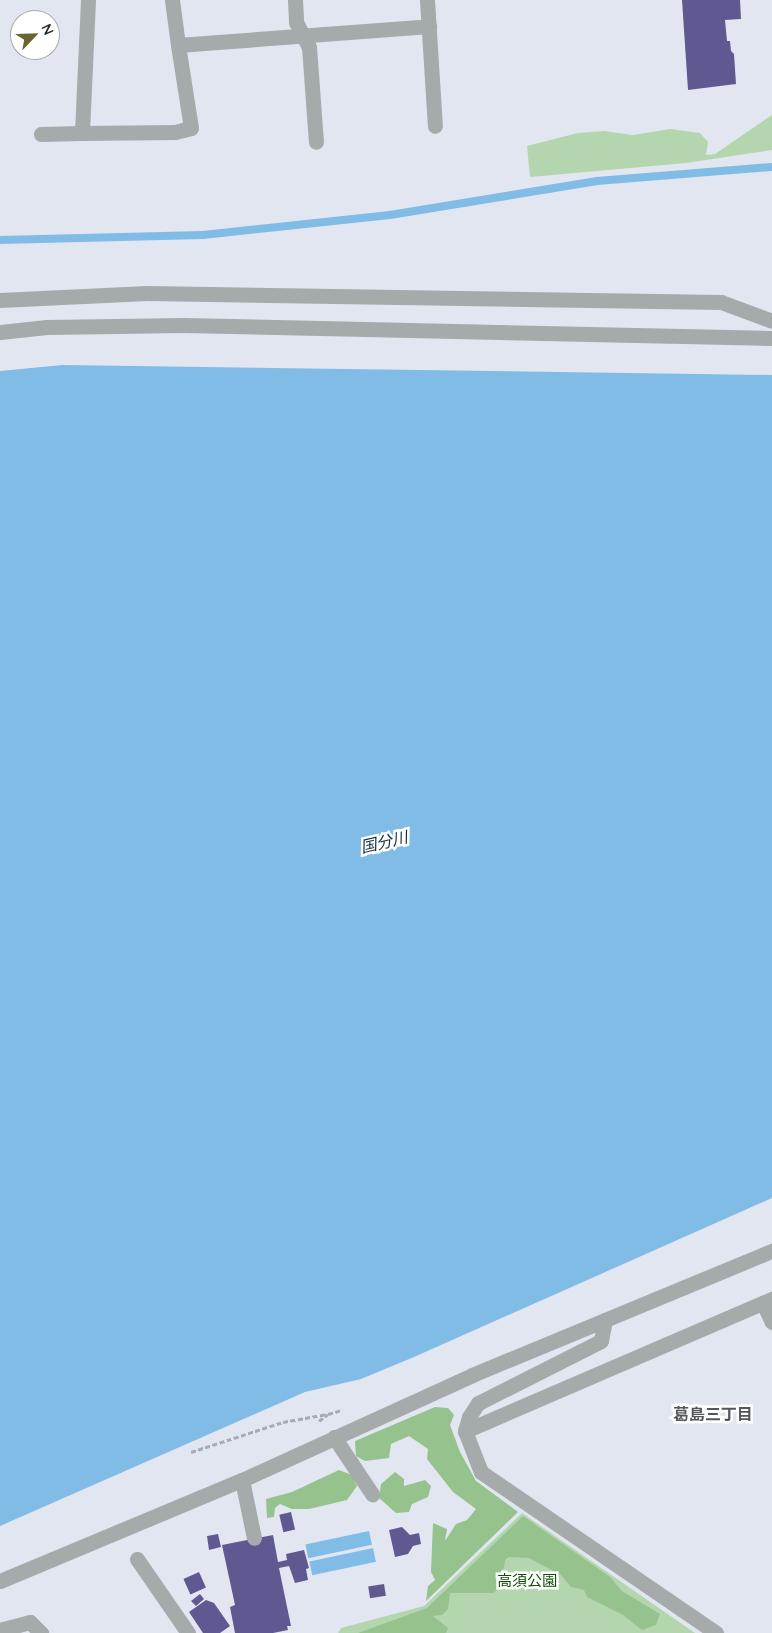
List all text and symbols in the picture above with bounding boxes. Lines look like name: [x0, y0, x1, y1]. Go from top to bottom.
north arrow: [10, 10, 60, 60]
text: N: [37, 21, 58, 38]
water label: 国分川: [358, 827, 410, 857]
district label: 葛島三丁目: [673, 1404, 753, 1424]
park label: 高須公園: [497, 1572, 557, 1590]

